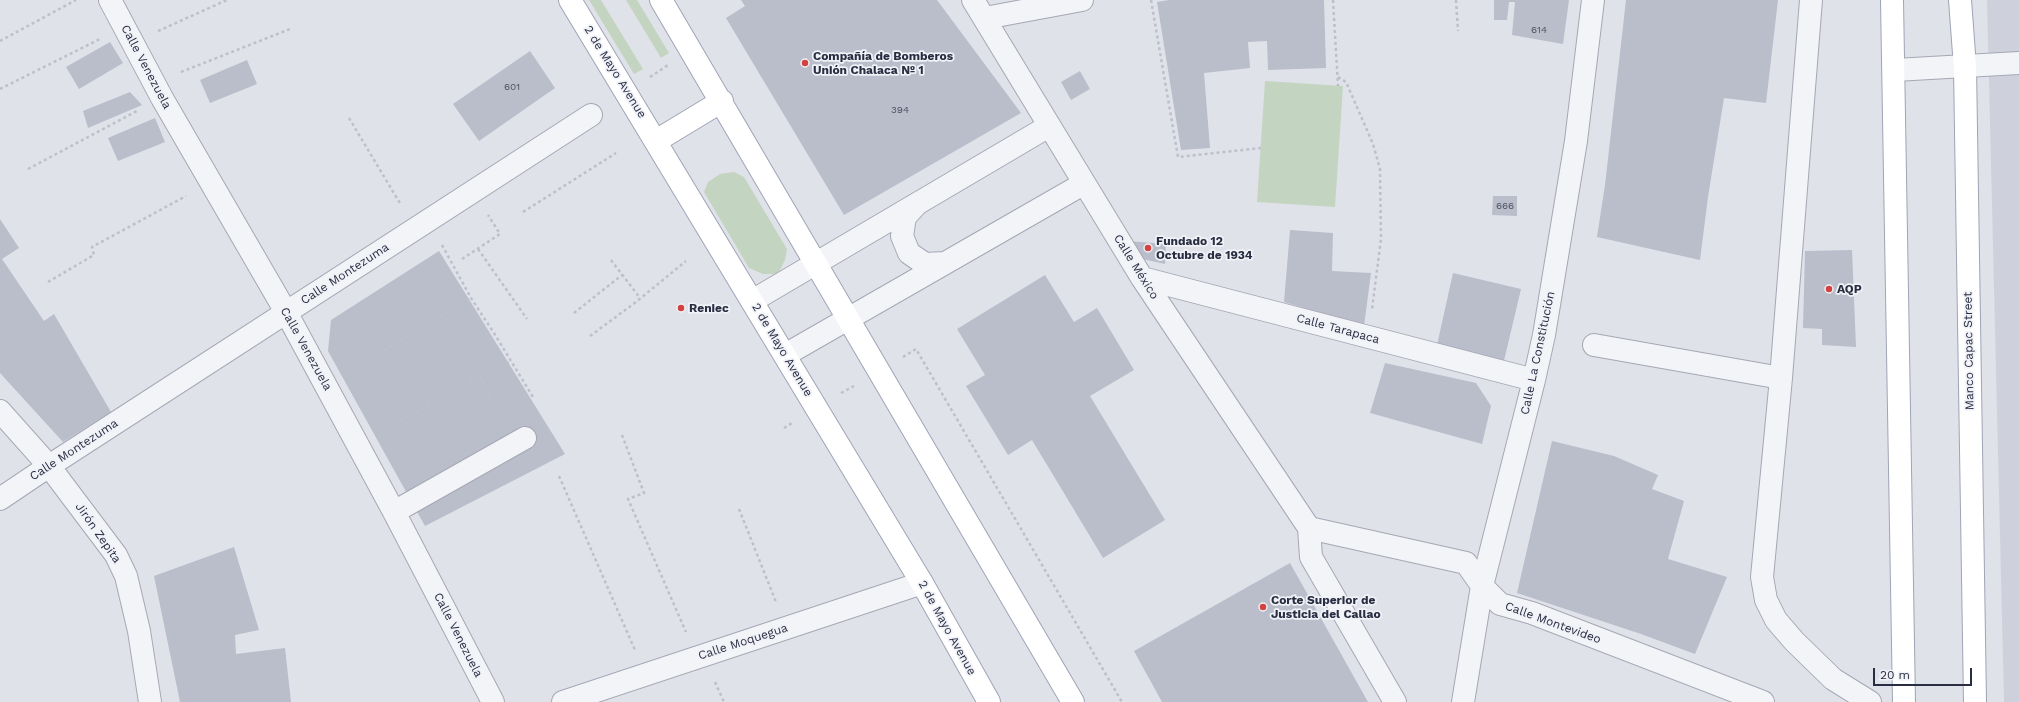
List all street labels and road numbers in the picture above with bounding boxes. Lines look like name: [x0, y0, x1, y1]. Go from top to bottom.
street label: Calle Venezuela: [118, 23, 174, 111]
street label: 2 de Mayo Avenue: [581, 23, 649, 121]
street label: Calle México: [1110, 232, 1162, 302]
street label: Calle Montezuma: [298, 240, 392, 308]
street label: Calle La Constitución: [1518, 290, 1558, 416]
street label: Manco Capac Street: [1961, 292, 1977, 410]
street label: 2 de Mayo Avenue: [748, 301, 816, 399]
street label: Calle Venezuela: [277, 305, 335, 393]
street label: Calle Tarapaca: [1295, 311, 1381, 347]
street label: Calle Montezuma: [27, 416, 121, 484]
street label: Jirón Zepita: [72, 500, 124, 566]
street label: 2 de Mayo Avenue: [915, 578, 979, 678]
street label: Calle Venezuela: [430, 590, 486, 680]
street label: Calle Montevideo: [1503, 599, 1603, 647]
street label: Calle Moquegua: [696, 621, 790, 663]

